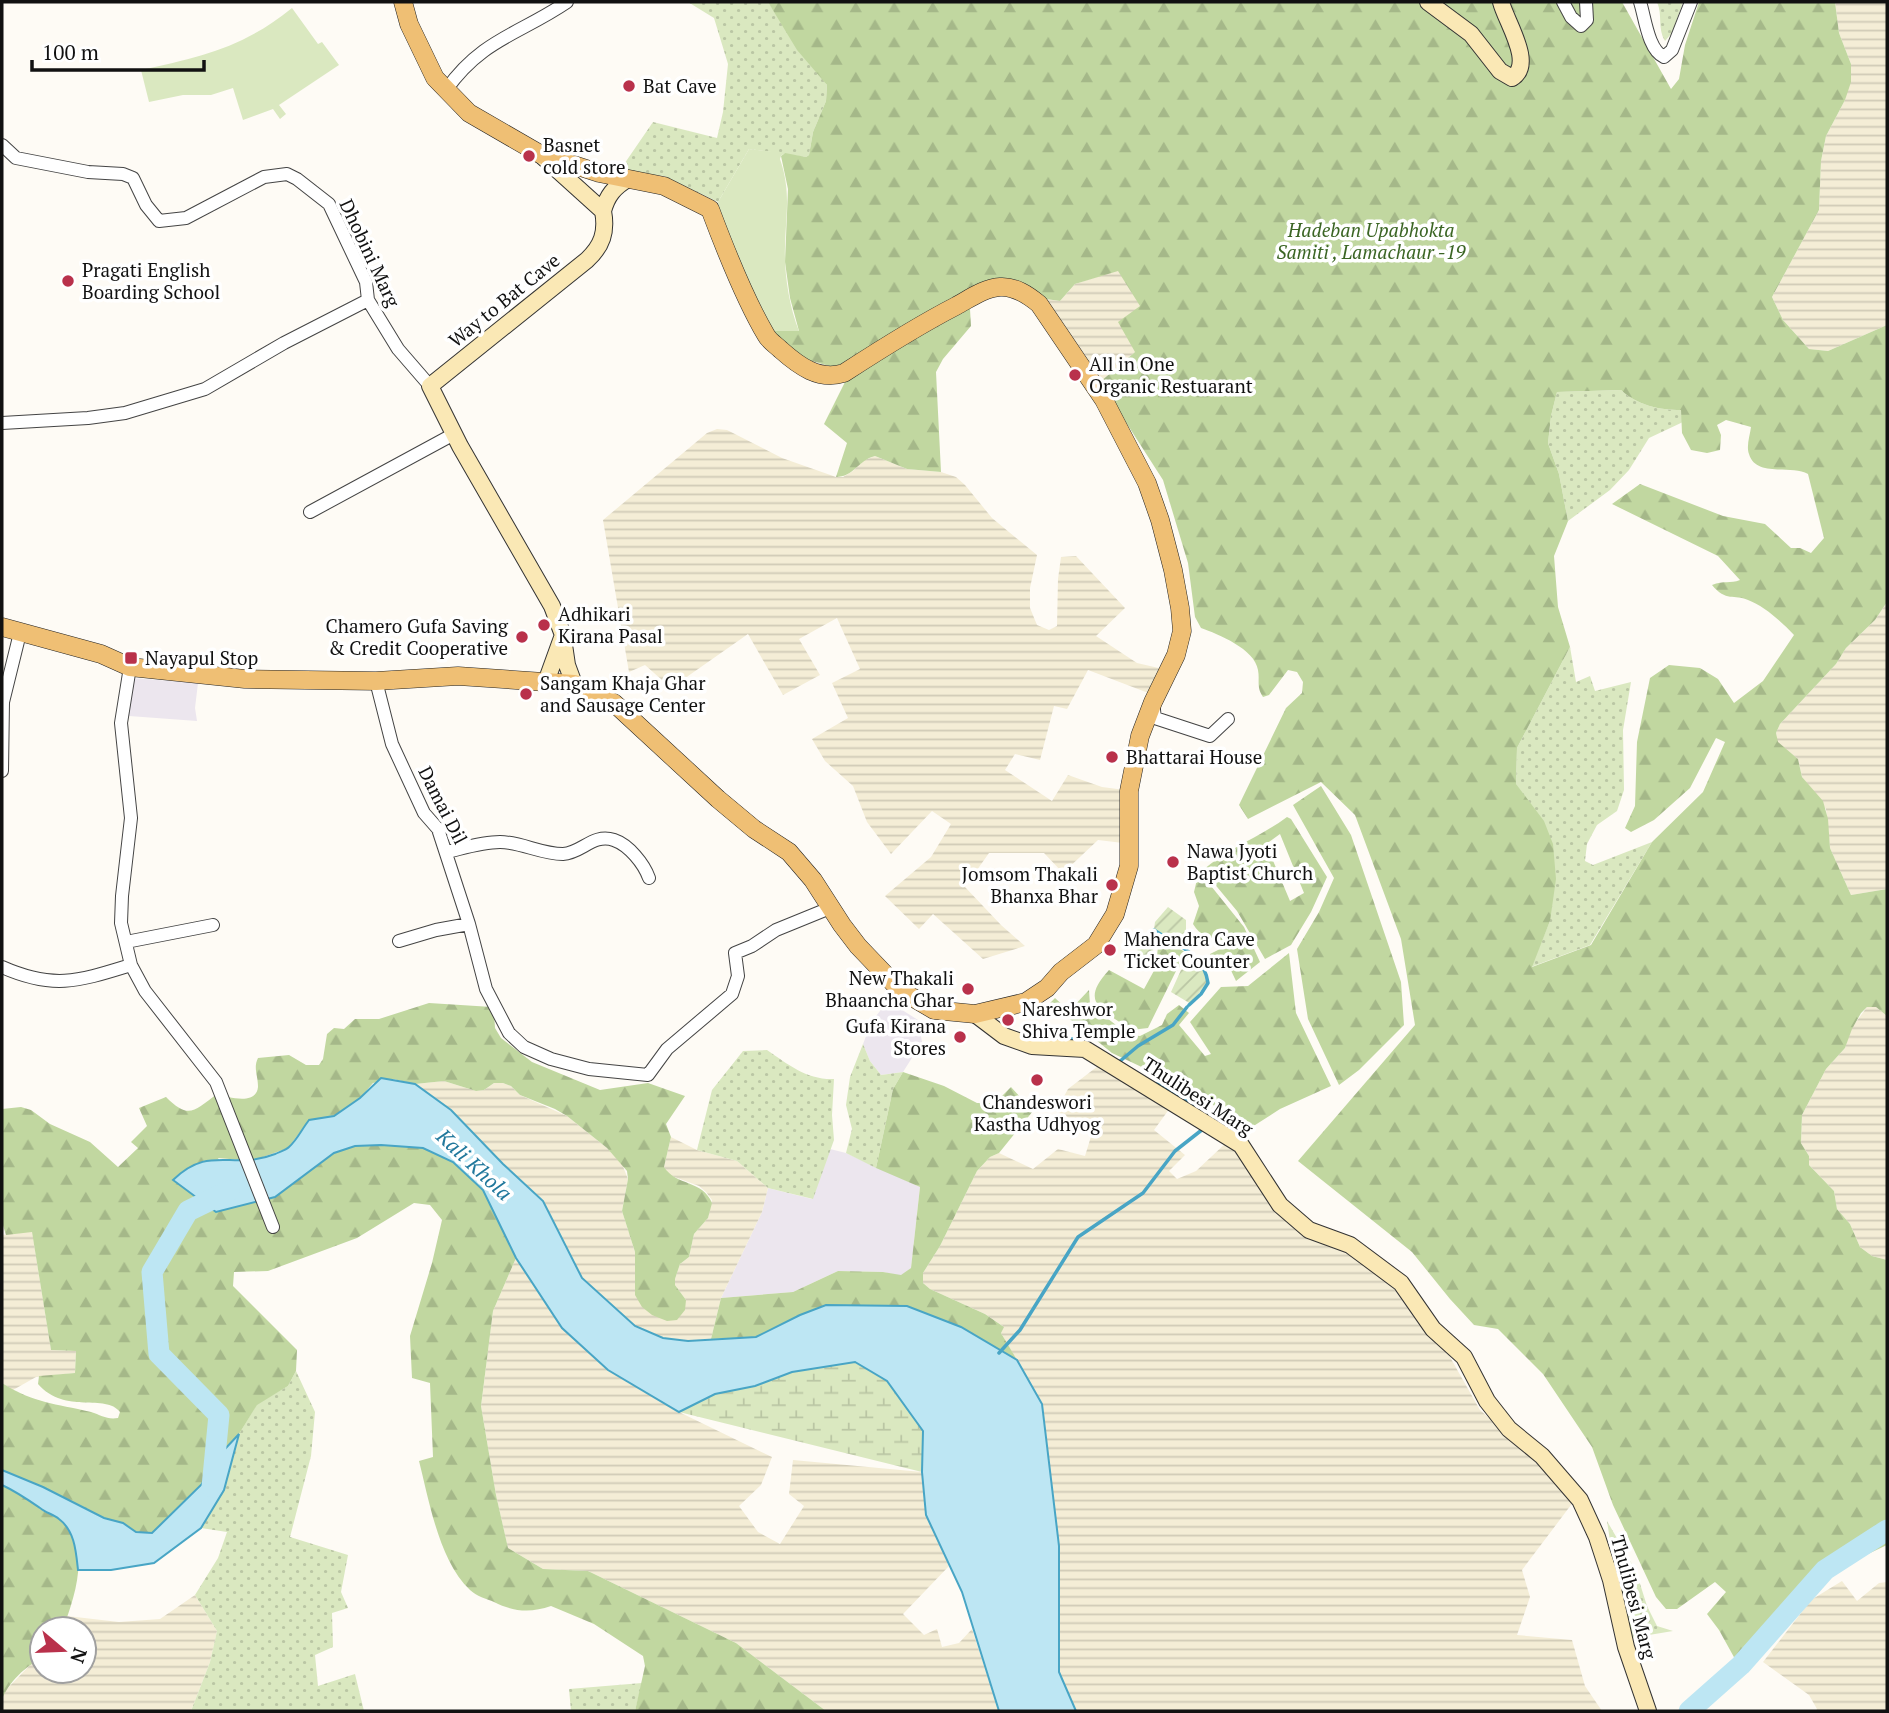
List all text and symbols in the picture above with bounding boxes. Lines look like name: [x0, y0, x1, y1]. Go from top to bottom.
scale bar: [32, 28, 203, 72]
text: 100 m: [42, 38, 99, 66]
place label: Bat Cave: [643, 73, 717, 98]
marker: Bat Cave: [621, 78, 637, 94]
place label: Basnet cold store: [543, 132, 626, 179]
marker: Basnet cold store: [521, 148, 537, 164]
street label: Dhobini Marg: [335, 195, 407, 312]
park label: Hadeban Upabhokta Samiti , Lamachaur -19: [1276, 217, 1466, 264]
street label: Way to Bat Cave: [443, 247, 564, 352]
place label: Pragati English Boarding School: [82, 257, 220, 304]
marker: Pragati English Boarding School: [60, 273, 76, 289]
place label: All in One Organic Restuarant: [1089, 351, 1253, 398]
marker: All in One Organic Restuarant: [1067, 367, 1083, 383]
place label: Adhikari Kirana Pasal: [558, 601, 663, 648]
place label: Chamero Gufa Saving & Credit Cooperative: [326, 613, 509, 660]
marker: Adhikari Kirana Pasal: [536, 617, 552, 633]
marker: Chamero Gufa Saving & Credit Cooperative: [514, 629, 530, 645]
place label: Nayapul Stop: [145, 645, 258, 670]
marker: Nayapul Stop: [123, 650, 139, 666]
place label: Sangam Khaja Ghar and Sausage Center: [540, 670, 706, 717]
marker: Sangam Khaja Ghar and Sausage Center: [518, 686, 534, 702]
place label: Bhattarai House: [1126, 744, 1262, 769]
marker: Bhattarai House: [1104, 749, 1120, 765]
street label: Damai Dil: [413, 762, 474, 848]
place label: Nawa Jyoti Baptist Church: [1187, 838, 1313, 885]
marker: Nawa Jyoti Baptist Church: [1165, 854, 1181, 870]
place label: Jomsom Thakali Bhanxa Bhar: [962, 861, 1099, 908]
marker: Jomsom Thakali Bhanxa Bhar: [1104, 877, 1120, 893]
place label: Mahendra Cave Ticket Counter: [1124, 926, 1255, 973]
marker: Mahendra Cave Ticket Counter: [1102, 942, 1118, 958]
place label: New Thakali Bhaancha Ghar: [825, 965, 955, 1012]
marker: New Thakali Bhaancha Ghar: [960, 981, 976, 997]
place label: Nareshwor Shiva Temple: [1022, 996, 1135, 1043]
marker: Nareshwor Shiva Temple: [1000, 1012, 1016, 1028]
place label: Gufa Kirana Stores: [846, 1013, 946, 1060]
marker: Gufa Kirana Stores: [952, 1029, 968, 1045]
street label: Thulibesi Marg: [1138, 1050, 1259, 1141]
marker: Chandeswori Kastha Udhyog: [1029, 1072, 1045, 1088]
place label: Chandeswori Kastha Udhyog: [974, 1089, 1101, 1136]
water label: Kali Khola: [430, 1121, 518, 1206]
street label: Thulibesi Marg: [1606, 1532, 1663, 1662]
north arrow: [28, 1615, 98, 1685]
text: N: [65, 1645, 94, 1667]

